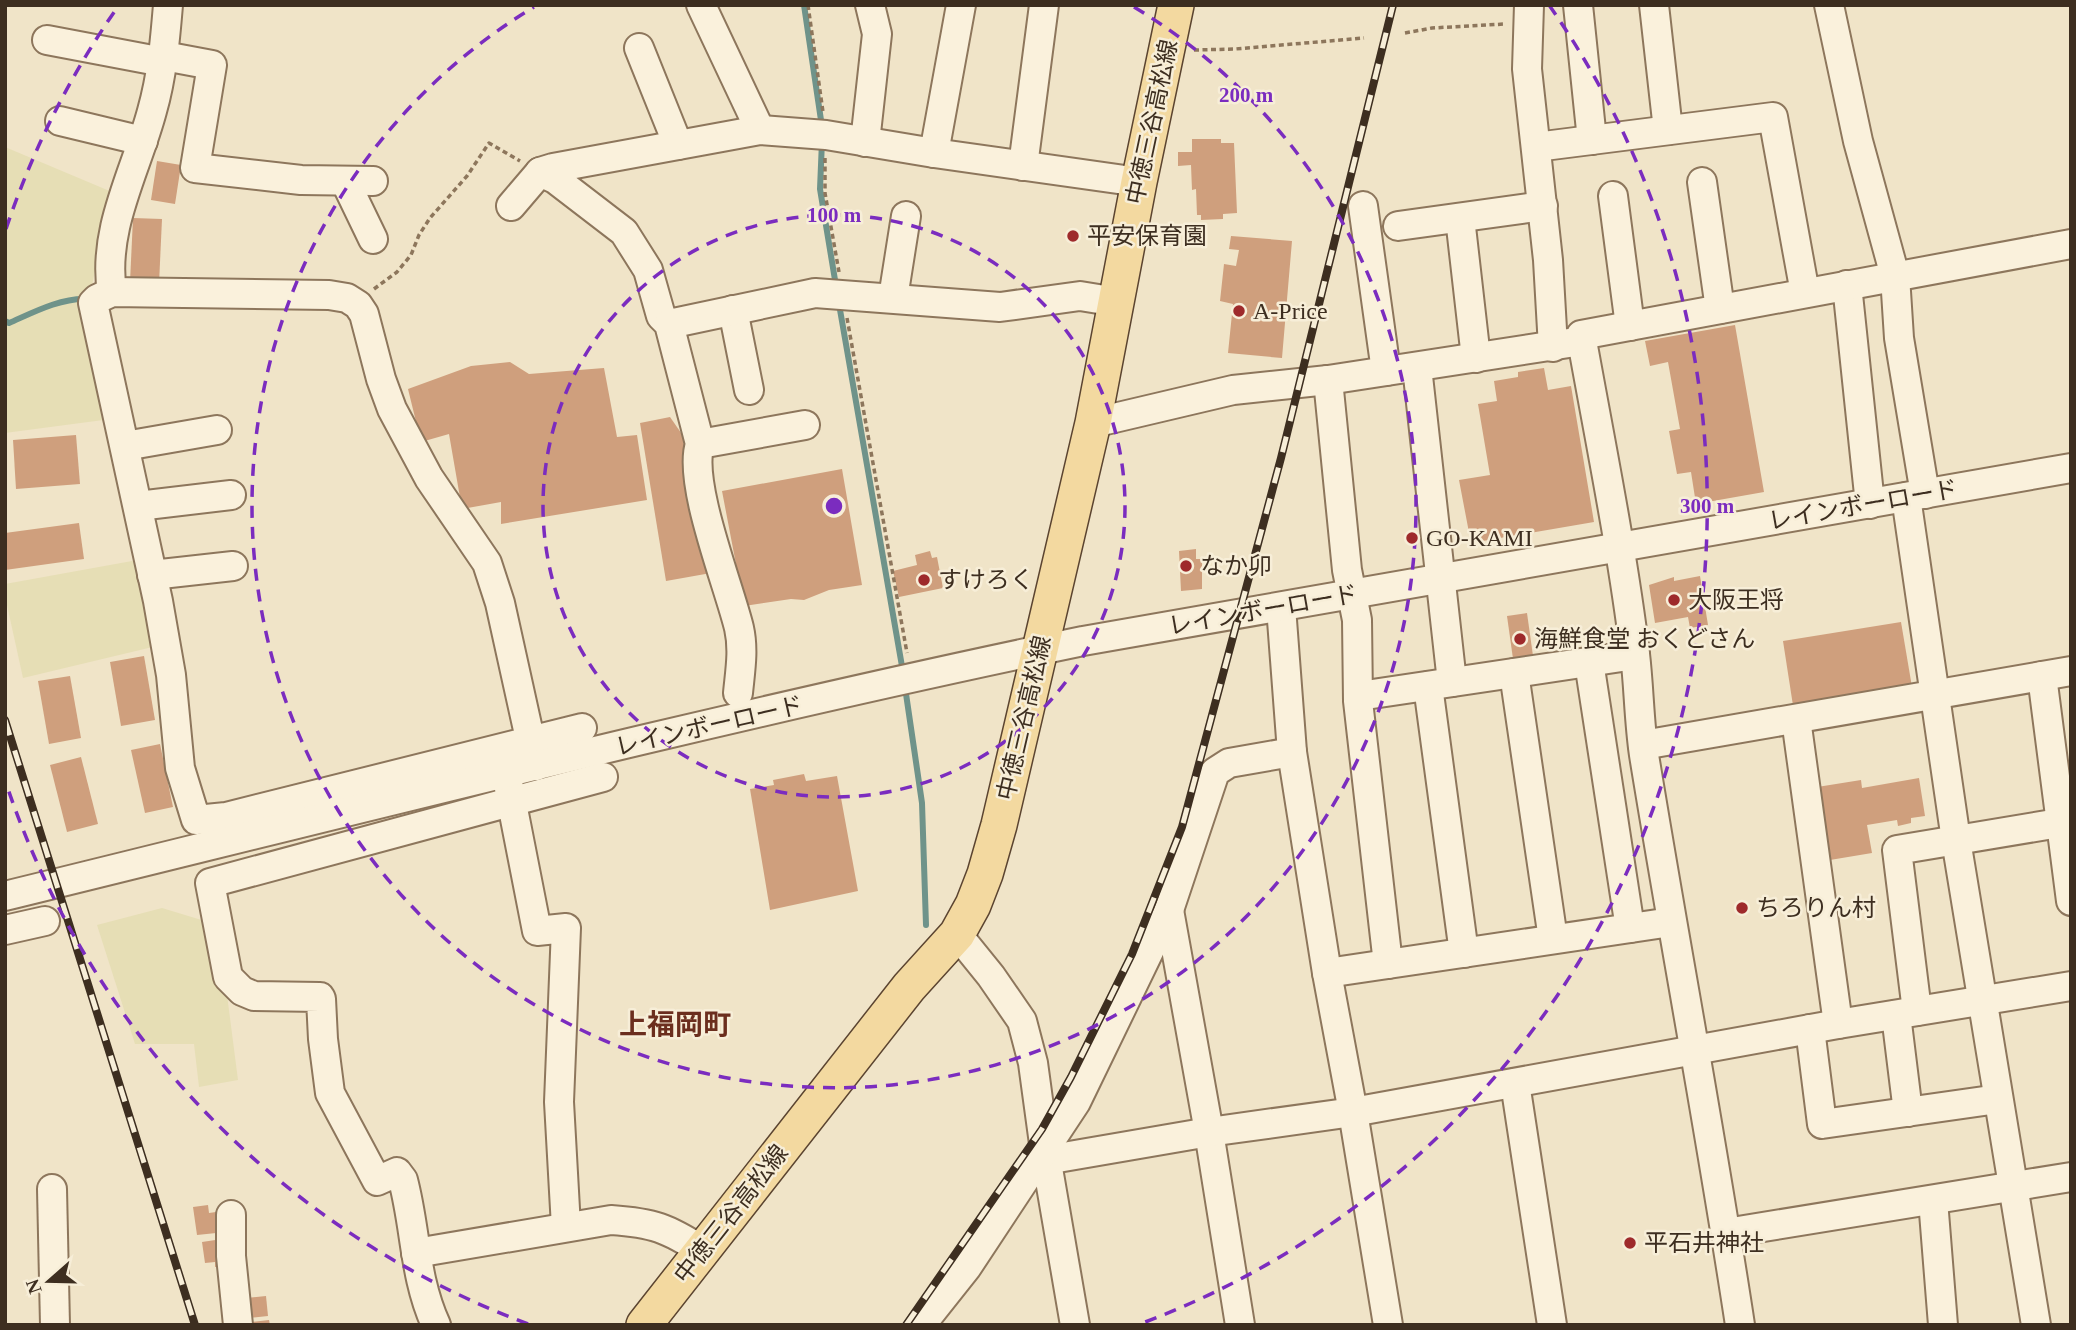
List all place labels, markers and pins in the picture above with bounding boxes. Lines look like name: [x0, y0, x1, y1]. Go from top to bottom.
place label: 平安保育園: [1087, 223, 1207, 249]
marker: 平安保育園: [1065, 228, 1081, 244]
place label: A-Price: [1253, 298, 1328, 324]
marker: A-Price: [1231, 303, 1247, 319]
centre of rings: [822, 494, 846, 518]
place label: GO-KAMI: [1426, 525, 1533, 551]
marker: GO-KAMI: [1404, 530, 1420, 546]
place label: なか卯: [1200, 553, 1272, 579]
marker: なか卯: [1178, 558, 1194, 574]
place label: すけろく: [938, 567, 1034, 593]
marker: すけろく: [916, 572, 932, 588]
place label: 大阪王将: [1688, 587, 1784, 613]
marker: 大阪王将: [1666, 592, 1682, 608]
place label: 海鮮食堂 おくどさん: [1534, 626, 1755, 652]
marker: 海鮮食堂 おくどさん: [1512, 631, 1528, 647]
place label: ちろりん村: [1756, 895, 1876, 921]
marker: ちろりん村: [1734, 900, 1750, 916]
place label: 平石井神社: [1644, 1230, 1764, 1256]
marker: 平石井神社: [1622, 1235, 1638, 1251]

